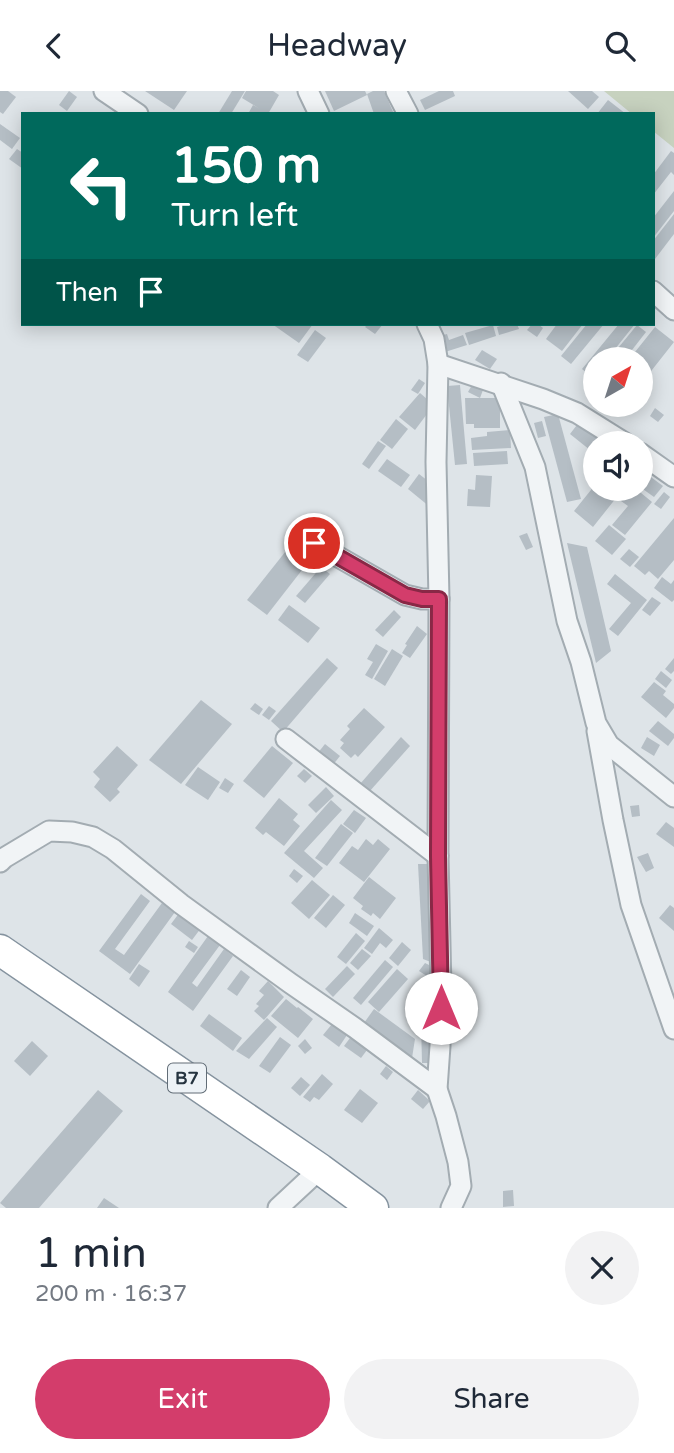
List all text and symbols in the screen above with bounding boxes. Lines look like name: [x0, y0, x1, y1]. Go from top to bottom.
icon: back: [35, 27, 73, 65]
text: Headway: [267, 27, 407, 65]
icon: search: [601, 27, 639, 65]
text: 150 m: [171, 137, 321, 196]
icon: left: [56, 140, 147, 231]
text: Turn left: [171, 197, 298, 235]
icon: arrive: [132, 273, 170, 311]
text: Then: [56, 277, 118, 308]
north arrow: [583, 347, 653, 417]
map controls: [583, 347, 653, 501]
button: sound: [583, 431, 653, 501]
pin: [284, 513, 344, 573]
icon: arrive: [295, 524, 333, 562]
position arrow: [404, 971, 478, 1045]
road number: B7: [168, 1063, 206, 1093]
text: 1 min: [35, 1228, 147, 1279]
button: close: [565, 1231, 639, 1305]
text: 200 m · 16:37: [35, 1280, 187, 1308]
button: Exit: [35, 1359, 330, 1439]
button: Share: [344, 1359, 639, 1439]

